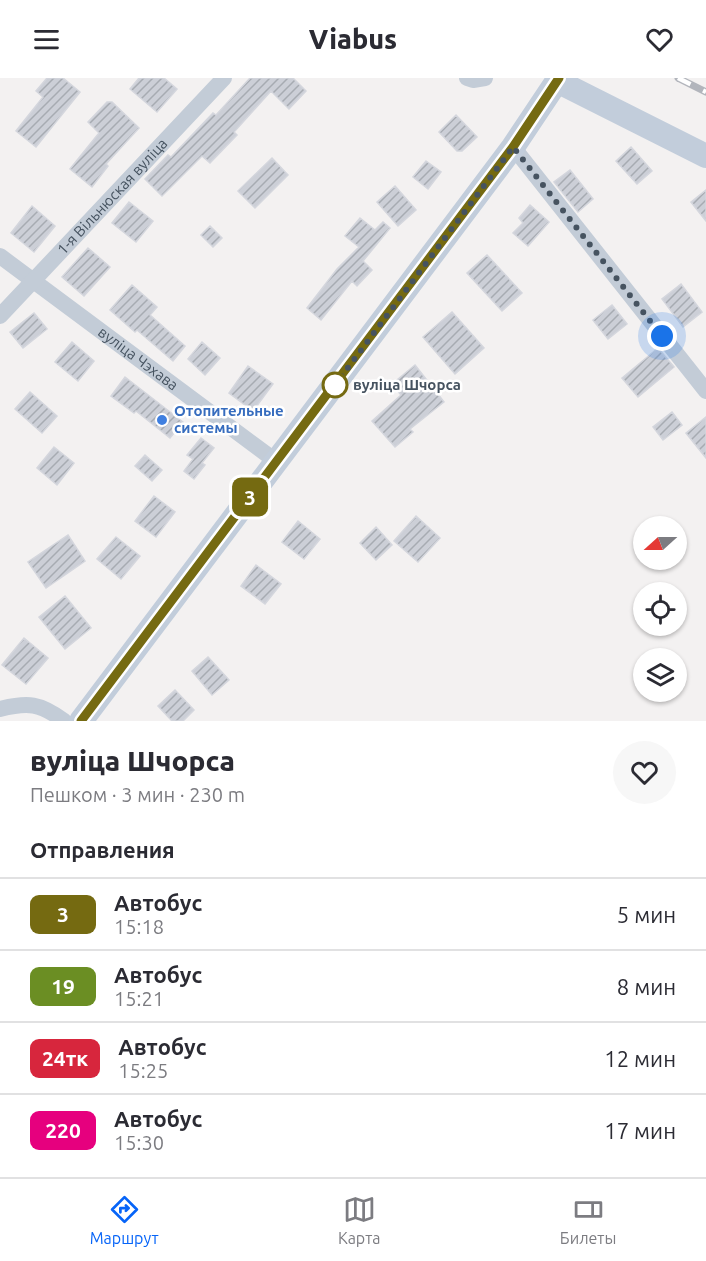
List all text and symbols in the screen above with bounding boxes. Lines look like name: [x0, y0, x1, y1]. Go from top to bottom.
icon: menu: [30, 23, 63, 56]
icon: heart: [643, 23, 676, 56]
text: Viabus: [309, 24, 397, 54]
street label: 1-я Вільнюская вуліца: [53, 135, 171, 258]
your location: [647, 321, 677, 351]
street label: вуліца Чэхава: [95, 323, 182, 393]
marker: вуліца Шчорса: [322, 372, 348, 398]
place label: вуліца Шчорса: [353, 376, 461, 393]
place label: Отопительные системы: [174, 402, 284, 436]
marker: Отопительные системы: [155, 413, 169, 427]
line badge: 3: [230, 478, 270, 516]
text: 3: [244, 485, 256, 509]
north arrow: [633, 516, 687, 570]
map controls: [633, 516, 687, 702]
button: locate: [633, 582, 687, 636]
button: layers: [633, 648, 687, 702]
button: heart: [613, 741, 676, 804]
text: вуліца Шчорса: [30, 745, 235, 776]
text: Пешком · 3 мин · 230 m: [30, 783, 245, 806]
text: Отправления: [30, 837, 175, 862]
text: Автобус: [114, 890, 202, 915]
text: 3: [57, 902, 69, 926]
text: 5 мин: [617, 902, 676, 927]
text: 15:18: [114, 915, 164, 938]
text: Автобус: [114, 962, 202, 987]
text: 19: [51, 974, 75, 998]
text: 8 мин: [617, 974, 676, 999]
text: 15:21: [114, 987, 164, 1010]
text: Автобус: [118, 1034, 207, 1059]
text: 24тк: [42, 1046, 88, 1070]
text: 12 мин: [604, 1046, 676, 1071]
text: 15:25: [118, 1059, 168, 1082]
text: Автобус: [114, 1106, 202, 1131]
text: 220: [45, 1118, 81, 1142]
text: 17 мин: [604, 1118, 676, 1143]
text: 15:30: [114, 1131, 164, 1154]
tab: Маршрут: [90, 1193, 159, 1247]
tab: Карта: [338, 1193, 381, 1247]
tab: Билеты: [560, 1193, 616, 1247]

